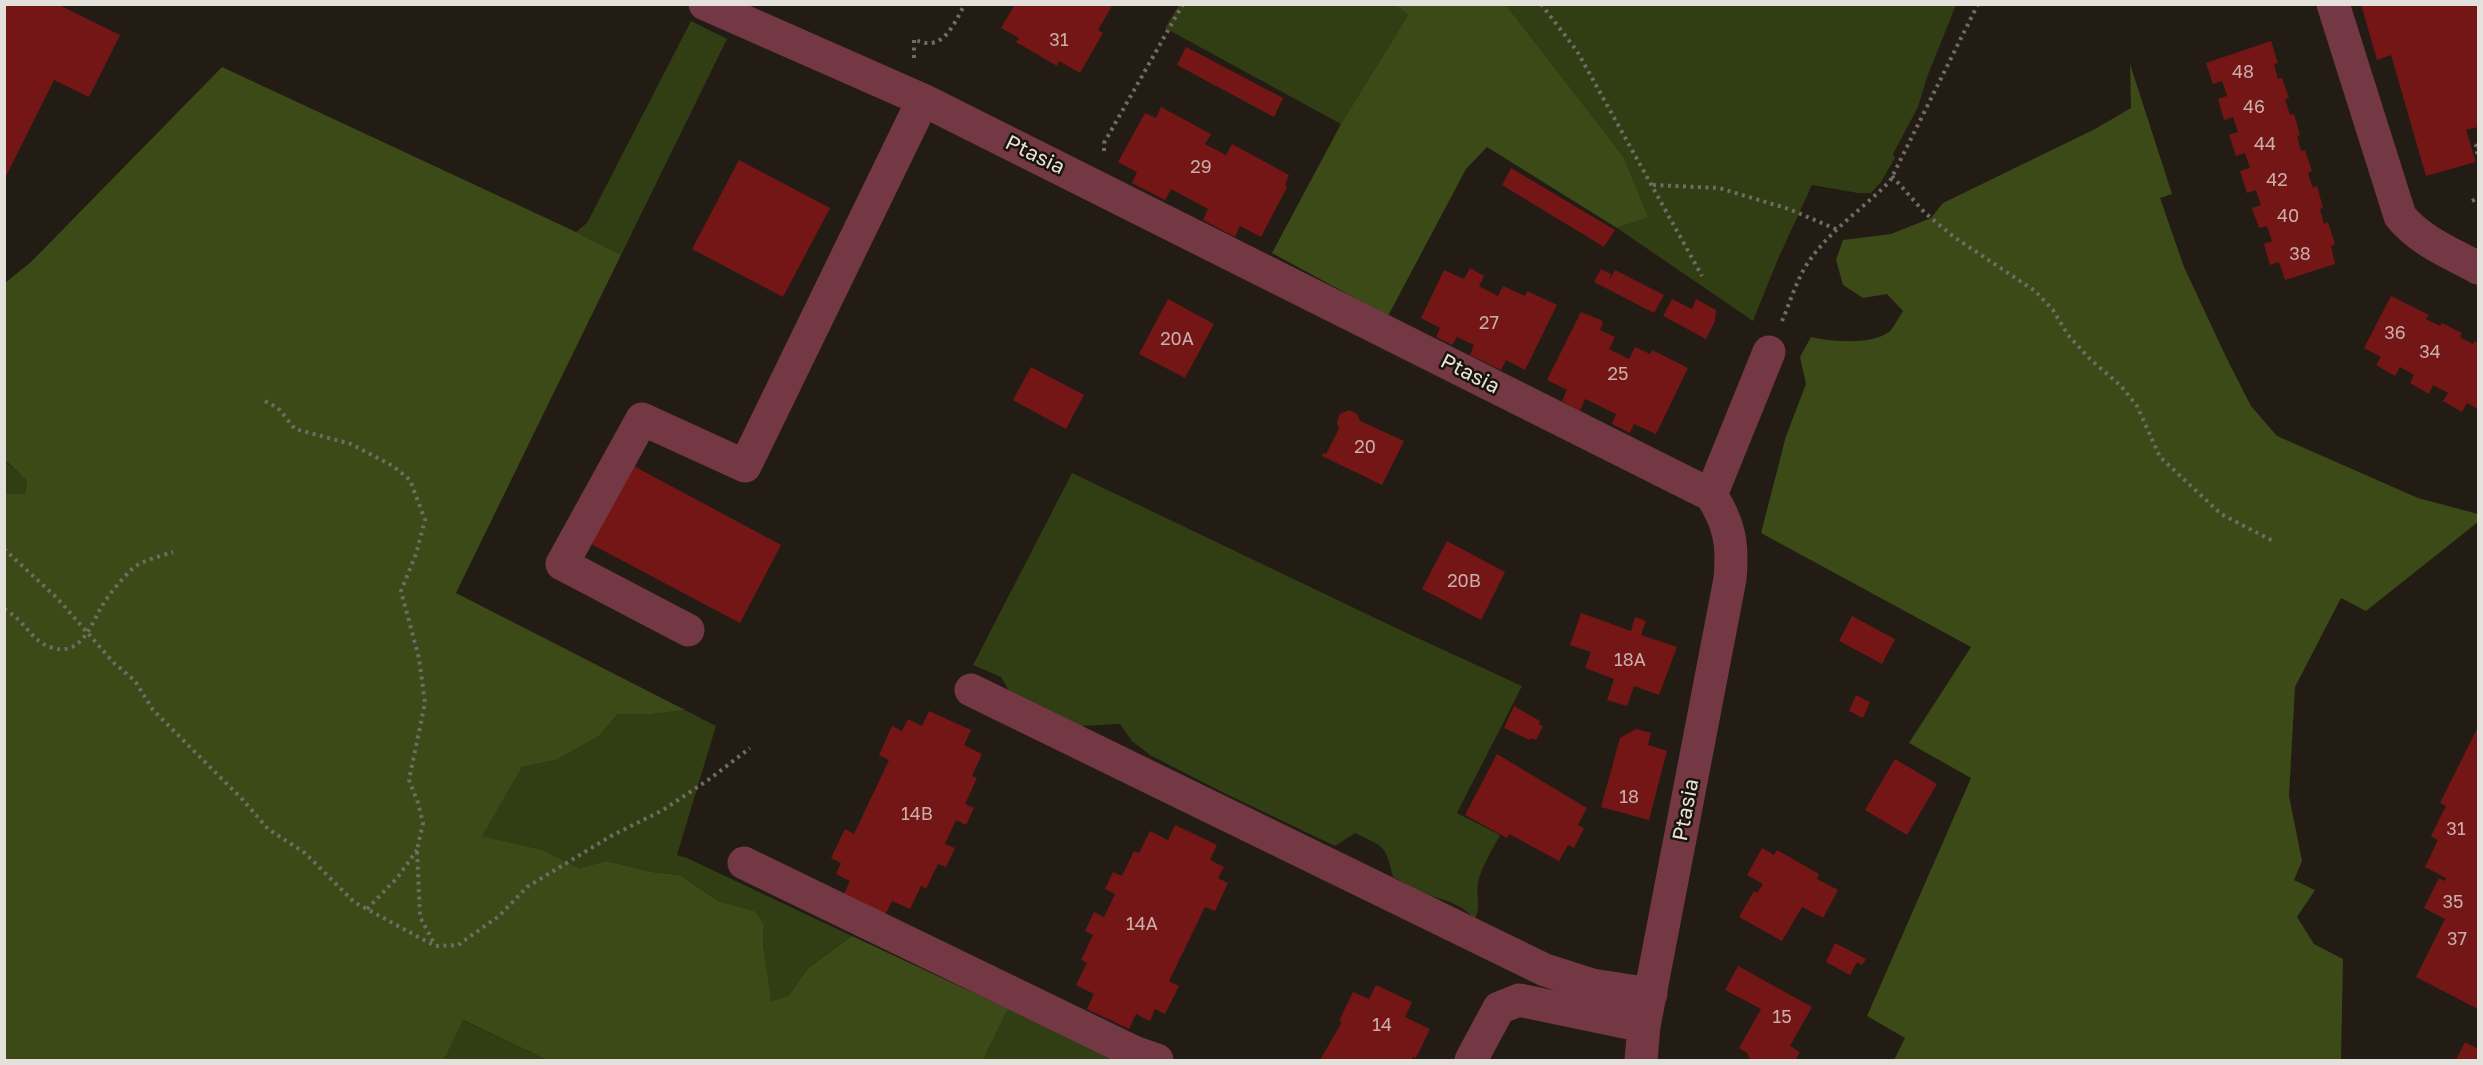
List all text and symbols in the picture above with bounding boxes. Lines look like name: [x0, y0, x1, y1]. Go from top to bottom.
house number: 31: [1049, 29, 1069, 51]
house number: 48: [2232, 61, 2254, 83]
house number: 46: [2243, 96, 2265, 118]
street label: Ptasia: [1001, 130, 1069, 180]
house number: 44: [2254, 133, 2276, 155]
house number: 29: [1190, 156, 1212, 178]
house number: 42: [2266, 169, 2288, 191]
house number: 40: [2277, 205, 2299, 227]
house number: 38: [2289, 243, 2311, 265]
house number: 27: [1479, 312, 1499, 334]
house number: 36: [2384, 322, 2406, 344]
house number: 20A: [1160, 328, 1194, 350]
house number: 34: [2419, 341, 2441, 363]
street label: Ptasia: [1436, 349, 1504, 399]
house number: 25: [1608, 363, 1628, 385]
house number: 20: [1354, 436, 1376, 458]
house number: 20B: [1447, 570, 1481, 592]
house number: 18A: [1614, 649, 1646, 671]
street label: Ptasia: [1668, 777, 1704, 843]
house number: 18: [1619, 786, 1639, 808]
house number: 14B: [901, 803, 933, 825]
house number: 31: [2446, 818, 2466, 840]
house number: 35: [2443, 891, 2463, 913]
house number: 14A: [1126, 913, 1158, 935]
house number: 37: [2447, 928, 2467, 950]
house number: 15: [1772, 1006, 1792, 1028]
house number: 14: [1372, 1014, 1392, 1036]

